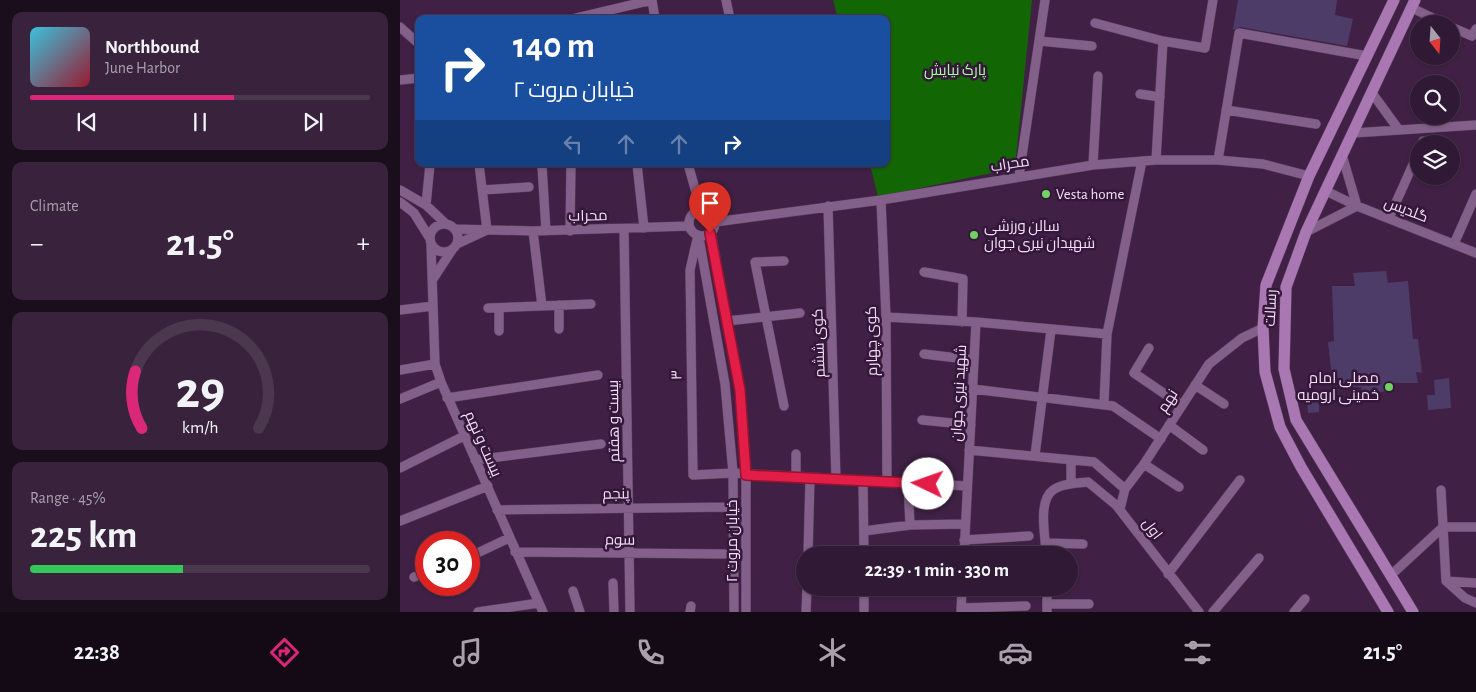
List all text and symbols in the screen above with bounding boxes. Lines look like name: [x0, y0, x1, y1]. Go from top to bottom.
north arrow: [1410, 15, 1460, 65]
map controls: [1410, 15, 1460, 185]
text: 140 m: [513, 29, 595, 64]
icon: right: [430, 35, 495, 100]
text: Northbound: [105, 38, 200, 57]
text: June Harbor: [105, 60, 180, 76]
park label: پارک نیایش: [924, 62, 986, 80]
button: search: [1410, 75, 1460, 125]
text: خیابان مروت ۲: [513, 79, 634, 101]
icon: previous: [73, 108, 101, 136]
icon: pause: [186, 108, 214, 136]
icon: next: [299, 108, 327, 136]
icon: left: [559, 130, 587, 158]
icon: ahead: [612, 130, 640, 158]
icon: ahead: [665, 130, 693, 158]
icon: right: [718, 130, 746, 158]
button: layers: [1410, 135, 1460, 185]
street label: محراب: [990, 154, 1031, 175]
pin: [689, 182, 731, 233]
place label: Vesta home: [1056, 187, 1124, 202]
marker: Vesta home: [1040, 188, 1052, 200]
icon: arrive: [696, 189, 724, 217]
street label: گلدیس: [1381, 195, 1430, 227]
text: Climate: [30, 198, 79, 214]
street label: محراب: [568, 208, 608, 225]
place label: سالن ورزشی شهیدان نیری جوان: [984, 218, 1095, 253]
text: 21.5°: [166, 225, 234, 263]
marker: سالن ورزشی شهیدان نیری جوان: [968, 229, 980, 241]
text: −: [30, 230, 43, 258]
text: +: [357, 230, 370, 258]
street label: رسالت: [1263, 289, 1280, 327]
street label: کوی چهارم: [864, 306, 882, 376]
street label: کوی ششم: [809, 308, 830, 378]
street label: شهید نیری جوان: [948, 344, 971, 442]
text: 29: [175, 365, 225, 417]
street label: ۳: [669, 370, 685, 380]
place label: مصلی امام خمینی ارومیه: [1297, 371, 1379, 405]
street label: بیست و هفتم: [606, 380, 624, 462]
marker: مصلی امام خمینی ارومیه: [1383, 381, 1395, 393]
street label: نهم: [1155, 387, 1182, 416]
street label: بیست و نهم: [460, 409, 504, 480]
text: km/h: [182, 419, 218, 437]
position arrow: [901, 457, 953, 509]
street label: پنجم: [602, 486, 630, 504]
text: Range · 45%: [30, 490, 106, 506]
street label: خیابان مروت ۲: [725, 500, 742, 582]
street label: اول: [1139, 516, 1165, 543]
text: 225 km: [30, 517, 137, 555]
speed limit sign: 30: [415, 531, 480, 596]
street label: سوم: [605, 532, 635, 550]
text: 22:39 · 1 min · 330 m: [865, 561, 1009, 580]
icon: directions: [267, 635, 302, 670]
icon: music: [450, 635, 485, 670]
icon: phone: [633, 635, 668, 670]
icon: climate: [815, 635, 850, 670]
icon: car: [998, 635, 1033, 670]
icon: filters: [1180, 635, 1215, 670]
text: 22:38: [74, 641, 120, 663]
text: 21.5°: [1363, 641, 1402, 663]

